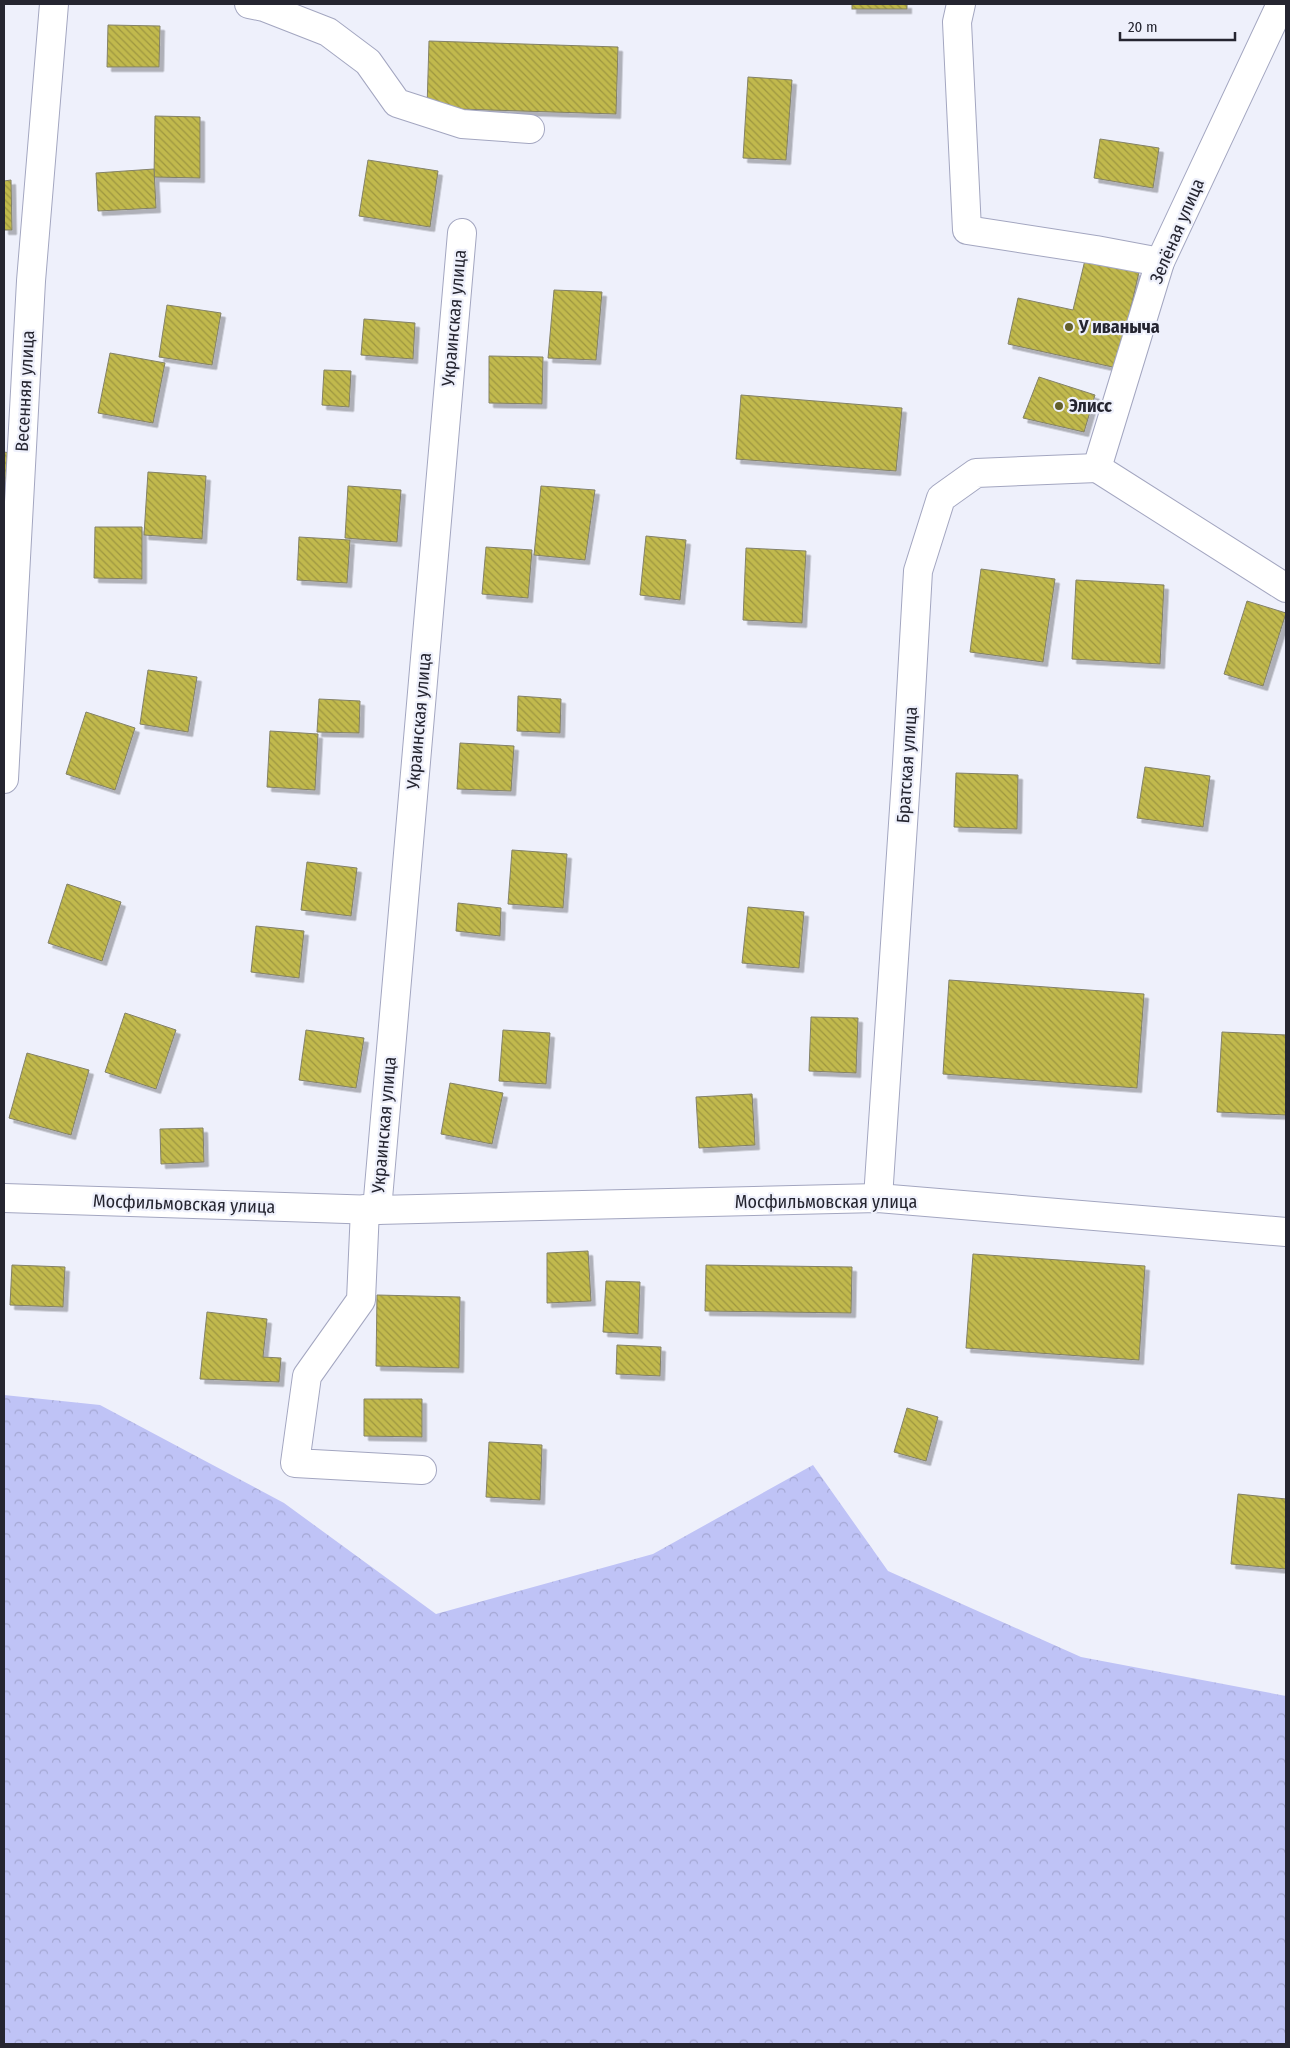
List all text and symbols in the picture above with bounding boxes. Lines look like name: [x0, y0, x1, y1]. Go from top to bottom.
scale bar: [1120, 10, 1235, 42]
text: 20 m: [1128, 18, 1158, 36]
street label: Зелёная улица: [1145, 175, 1209, 287]
street label: Украинская улица: [437, 249, 471, 388]
place label: У иваныча: [1078, 316, 1160, 338]
marker: У иваныча: [1063, 321, 1075, 333]
street label: Весенняя улица: [11, 330, 39, 452]
place label: Элисс: [1069, 395, 1112, 417]
marker: Элисс: [1053, 400, 1065, 412]
street label: Украинская улица: [402, 652, 436, 791]
street label: Братская улица: [892, 706, 922, 824]
street label: Украинская улица: [367, 1056, 401, 1195]
street label: Мосфильмовская улица: [92, 1190, 276, 1218]
street label: Мосфильмовская улица: [735, 1191, 917, 1213]

